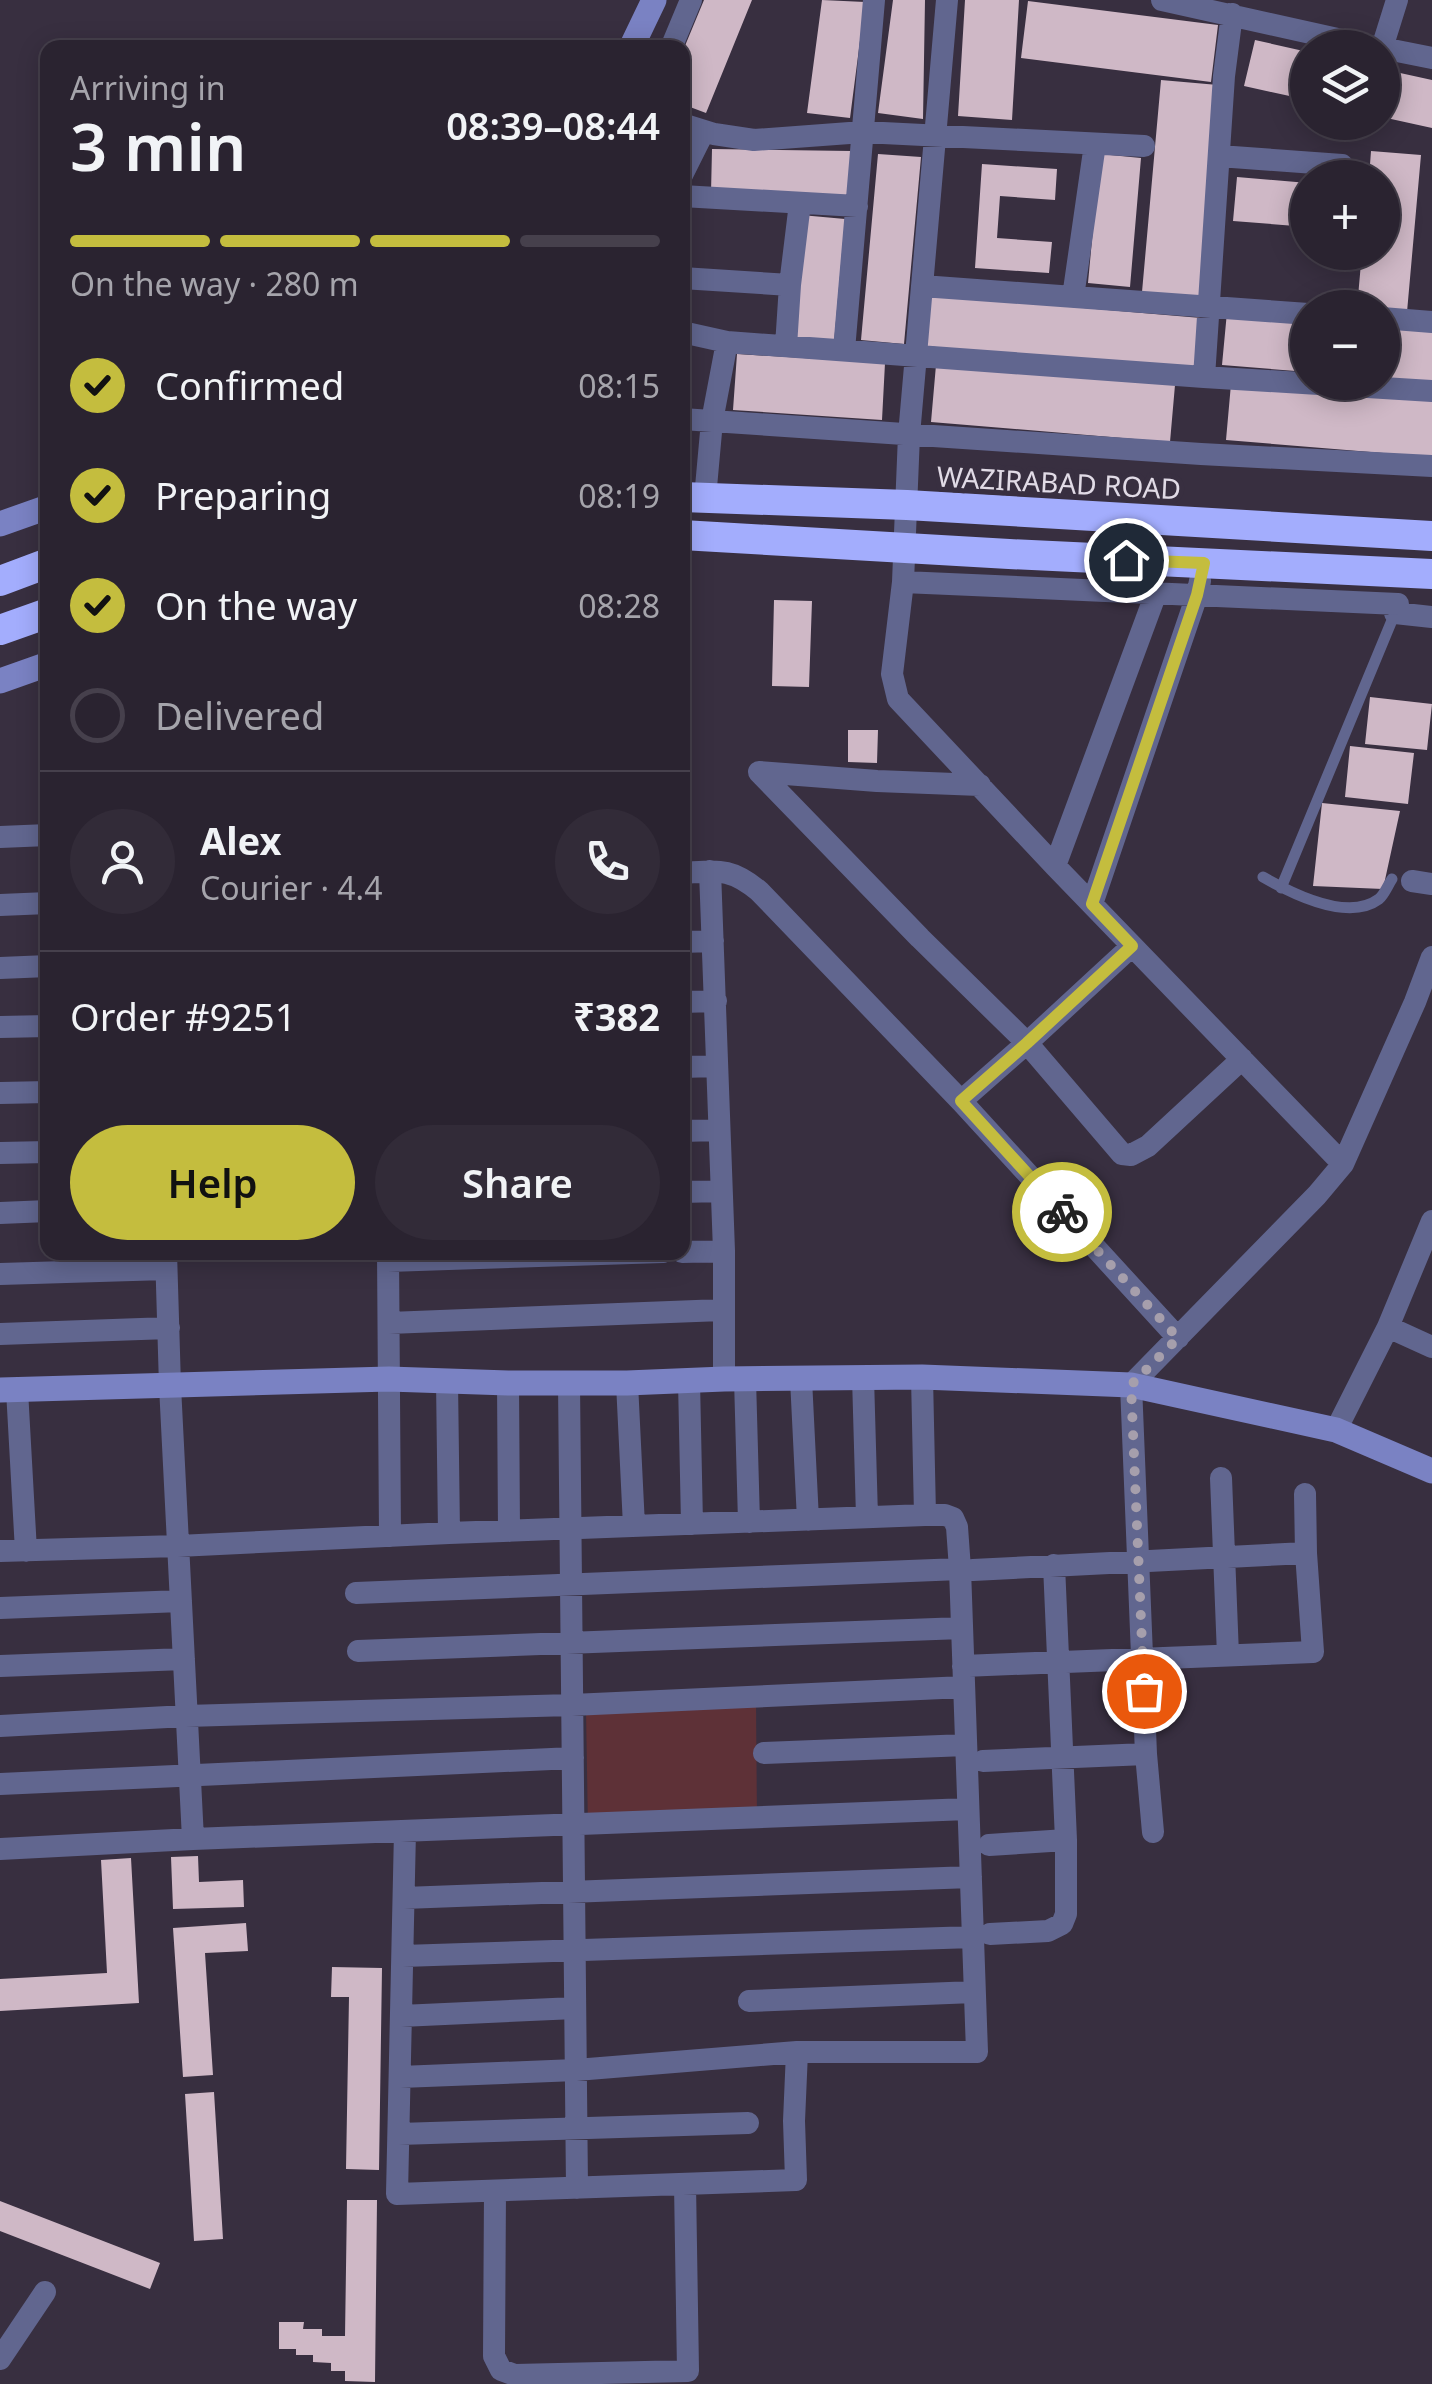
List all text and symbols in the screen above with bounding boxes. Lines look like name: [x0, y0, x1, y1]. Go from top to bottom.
map controls: [1290, 30, 1400, 400]
button: layers: [1290, 30, 1400, 140]
text: Arriving in: [70, 66, 225, 109]
text: 08:39–08:44: [446, 99, 660, 151]
text: 3 min: [70, 102, 246, 190]
button: +: [1290, 160, 1400, 270]
text: On the way · 280 m: [70, 262, 359, 305]
button: −: [1290, 290, 1400, 400]
icon: check: [70, 358, 125, 413]
text: Confirmed: [155, 359, 344, 411]
text: 08:15: [578, 364, 660, 407]
street label: WAZIRABAD ROAD: [936, 457, 1182, 507]
icon: check: [70, 468, 125, 523]
text: Preparing: [155, 469, 331, 521]
text: 08:19: [578, 474, 660, 517]
pin: [1084, 518, 1169, 603]
icon: home: [1099, 533, 1154, 588]
icon: check: [70, 578, 125, 633]
text: On the way: [155, 579, 357, 631]
text: 08:28: [578, 584, 660, 627]
text: Delivered: [155, 689, 324, 741]
button: person: [70, 809, 175, 914]
button: phone: [555, 809, 660, 914]
text: Alex: [200, 814, 282, 866]
text: Courier · 4.4: [200, 866, 383, 909]
text: Order #9251: [70, 990, 296, 1042]
text: ₹382: [573, 990, 660, 1042]
button: Help: [70, 1125, 355, 1240]
button: Share: [375, 1125, 660, 1240]
courier: [1012, 1162, 1112, 1262]
icon: bike: [1035, 1185, 1090, 1240]
pin: [1102, 1649, 1187, 1734]
icon: bag: [1117, 1664, 1172, 1719]

